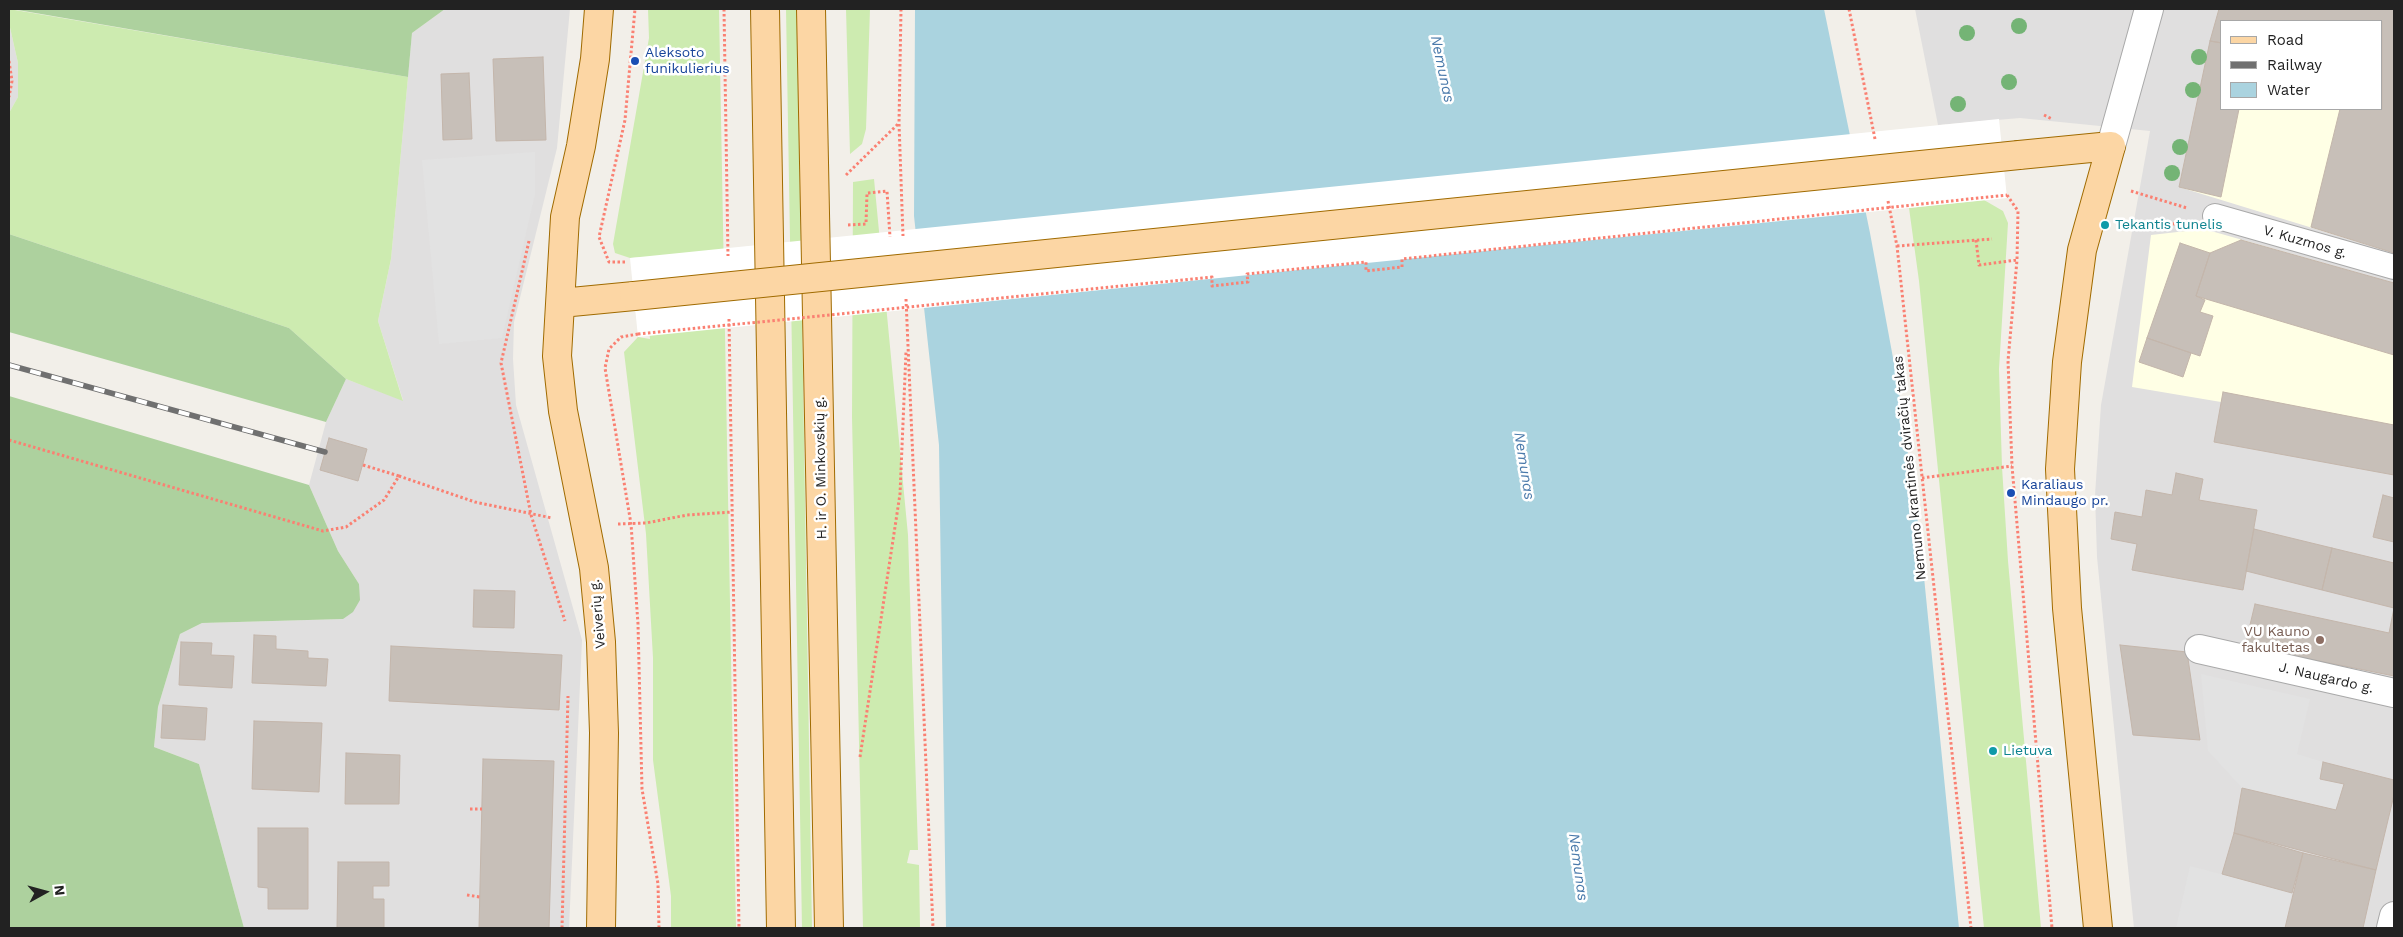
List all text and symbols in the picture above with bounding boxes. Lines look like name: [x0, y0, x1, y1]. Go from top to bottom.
legend: [2220, 20, 2383, 110]
text: Road: [2267, 31, 2304, 49]
water label: Nemunas: [1426, 34, 1458, 104]
place label: Aleksoto funikulierius: [645, 45, 730, 78]
marker: Aleksoto funikulierius: [629, 55, 641, 67]
text: Railway: [2267, 56, 2322, 74]
text: Water: [2267, 81, 2310, 99]
place label: Tekantis tunelis: [2115, 217, 2223, 233]
marker: Tekantis tunelis: [2099, 219, 2111, 231]
street label: V. Kuzmos g.: [2261, 222, 2349, 262]
street label: Nemuno krantinės dviračių takas: [1890, 355, 1930, 581]
street label: H. ir O. Minkovskių g.: [811, 397, 831, 539]
water label: Nemunas: [1510, 431, 1538, 501]
place label: Karaliaus Mindaugo pr.: [2021, 477, 2108, 510]
marker: Karaliaus Mindaugo pr.: [2005, 487, 2017, 499]
street label: Veiverių g.: [587, 579, 609, 649]
place label: VU Kauno fakultetas: [2242, 624, 2310, 656]
marker: VU Kauno fakultetas: [2314, 634, 2326, 646]
street label: J. Naugardo g.: [2277, 659, 2375, 697]
place label: Lietuva: [2003, 743, 2052, 759]
marker: Lietuva: [1987, 745, 1999, 757]
water label: Nemunas: [1564, 832, 1592, 902]
north arrow: [20, 867, 70, 917]
text: N: [51, 884, 68, 896]

